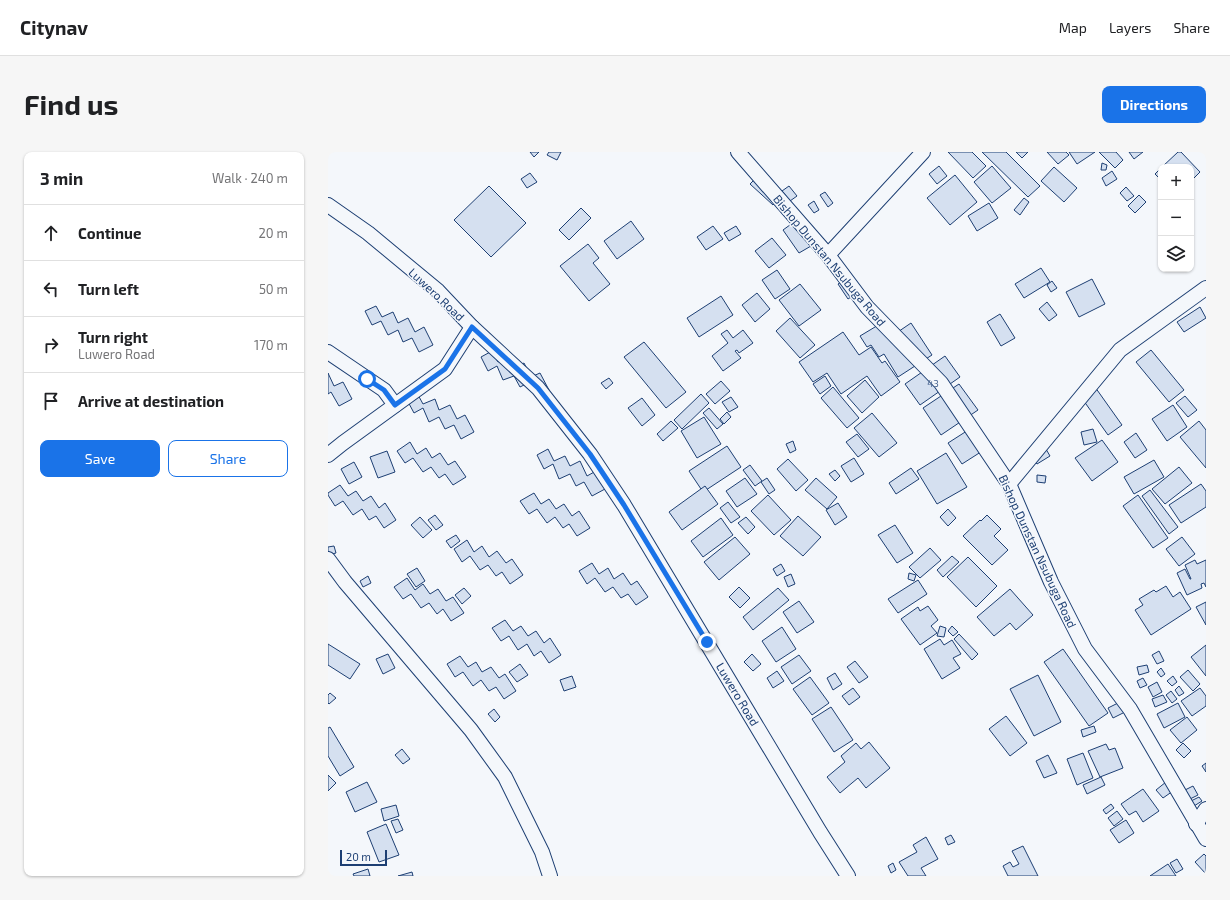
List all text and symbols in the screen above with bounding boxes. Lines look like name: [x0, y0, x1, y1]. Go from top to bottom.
text: Citynav: [20, 16, 88, 39]
text: Map: [1059, 19, 1087, 36]
text: Layers: [1109, 19, 1151, 36]
text: Share: [1173, 19, 1210, 36]
button: Directions: [1102, 86, 1206, 123]
text: Find us: [24, 87, 118, 121]
map controls: [1158, 164, 1194, 272]
button: +: [1158, 164, 1194, 200]
text: 3 min: [40, 168, 83, 188]
text: Walk · 240 m: [212, 170, 288, 186]
street label: Bishop Dunstan Nsubuga Road: [771, 191, 889, 329]
button: −: [1158, 200, 1194, 236]
icon: ahead: [40, 222, 62, 244]
text: Continue: [78, 224, 141, 242]
text: 20 m: [259, 225, 288, 241]
button: layers: [1158, 236, 1194, 272]
street label: Luwero Road: [406, 265, 468, 323]
icon: left: [40, 278, 62, 300]
text: Turn left: [78, 280, 139, 298]
text: 50 m: [259, 281, 288, 297]
text: Turn right: [78, 328, 148, 346]
icon: right: [40, 334, 62, 356]
text: 170 m: [254, 337, 288, 353]
text: Luwero Road: [78, 346, 155, 362]
route start: [358, 370, 376, 388]
house number: 43: [927, 377, 939, 389]
icon: arrive: [40, 390, 62, 412]
text: Arrive at destination: [78, 392, 224, 410]
button: Save: [40, 440, 160, 477]
button: Share: [168, 440, 288, 477]
street label: Bishop Dunstan Nsubuga Road: [996, 472, 1080, 630]
route end: [698, 633, 716, 651]
street label: Luwero Road: [714, 660, 762, 728]
scale bar: [340, 848, 387, 867]
text: 20 m: [346, 850, 371, 863]

